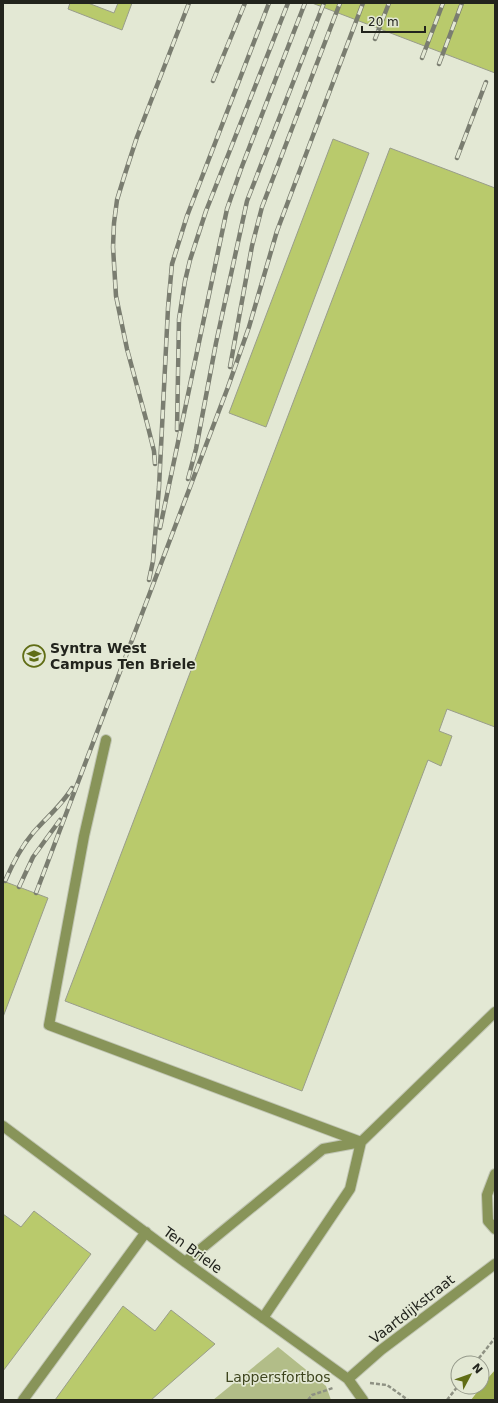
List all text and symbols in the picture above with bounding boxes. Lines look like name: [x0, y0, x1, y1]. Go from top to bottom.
scale bar: [362, 8, 425, 34]
text: 20 m: [368, 15, 399, 29]
place label: Syntra West Campus Ten Briele: [50, 640, 196, 672]
school or university icon: Syntra West Campus Ten Briele: [21, 643, 47, 669]
street label: Ten Briele: [160, 1223, 225, 1277]
street label: Vaartdijkstraat: [367, 1271, 458, 1347]
north arrow: [450, 1355, 490, 1395]
text: N: [469, 1361, 485, 1377]
park label: Lappersfortbos: [225, 1369, 331, 1385]

